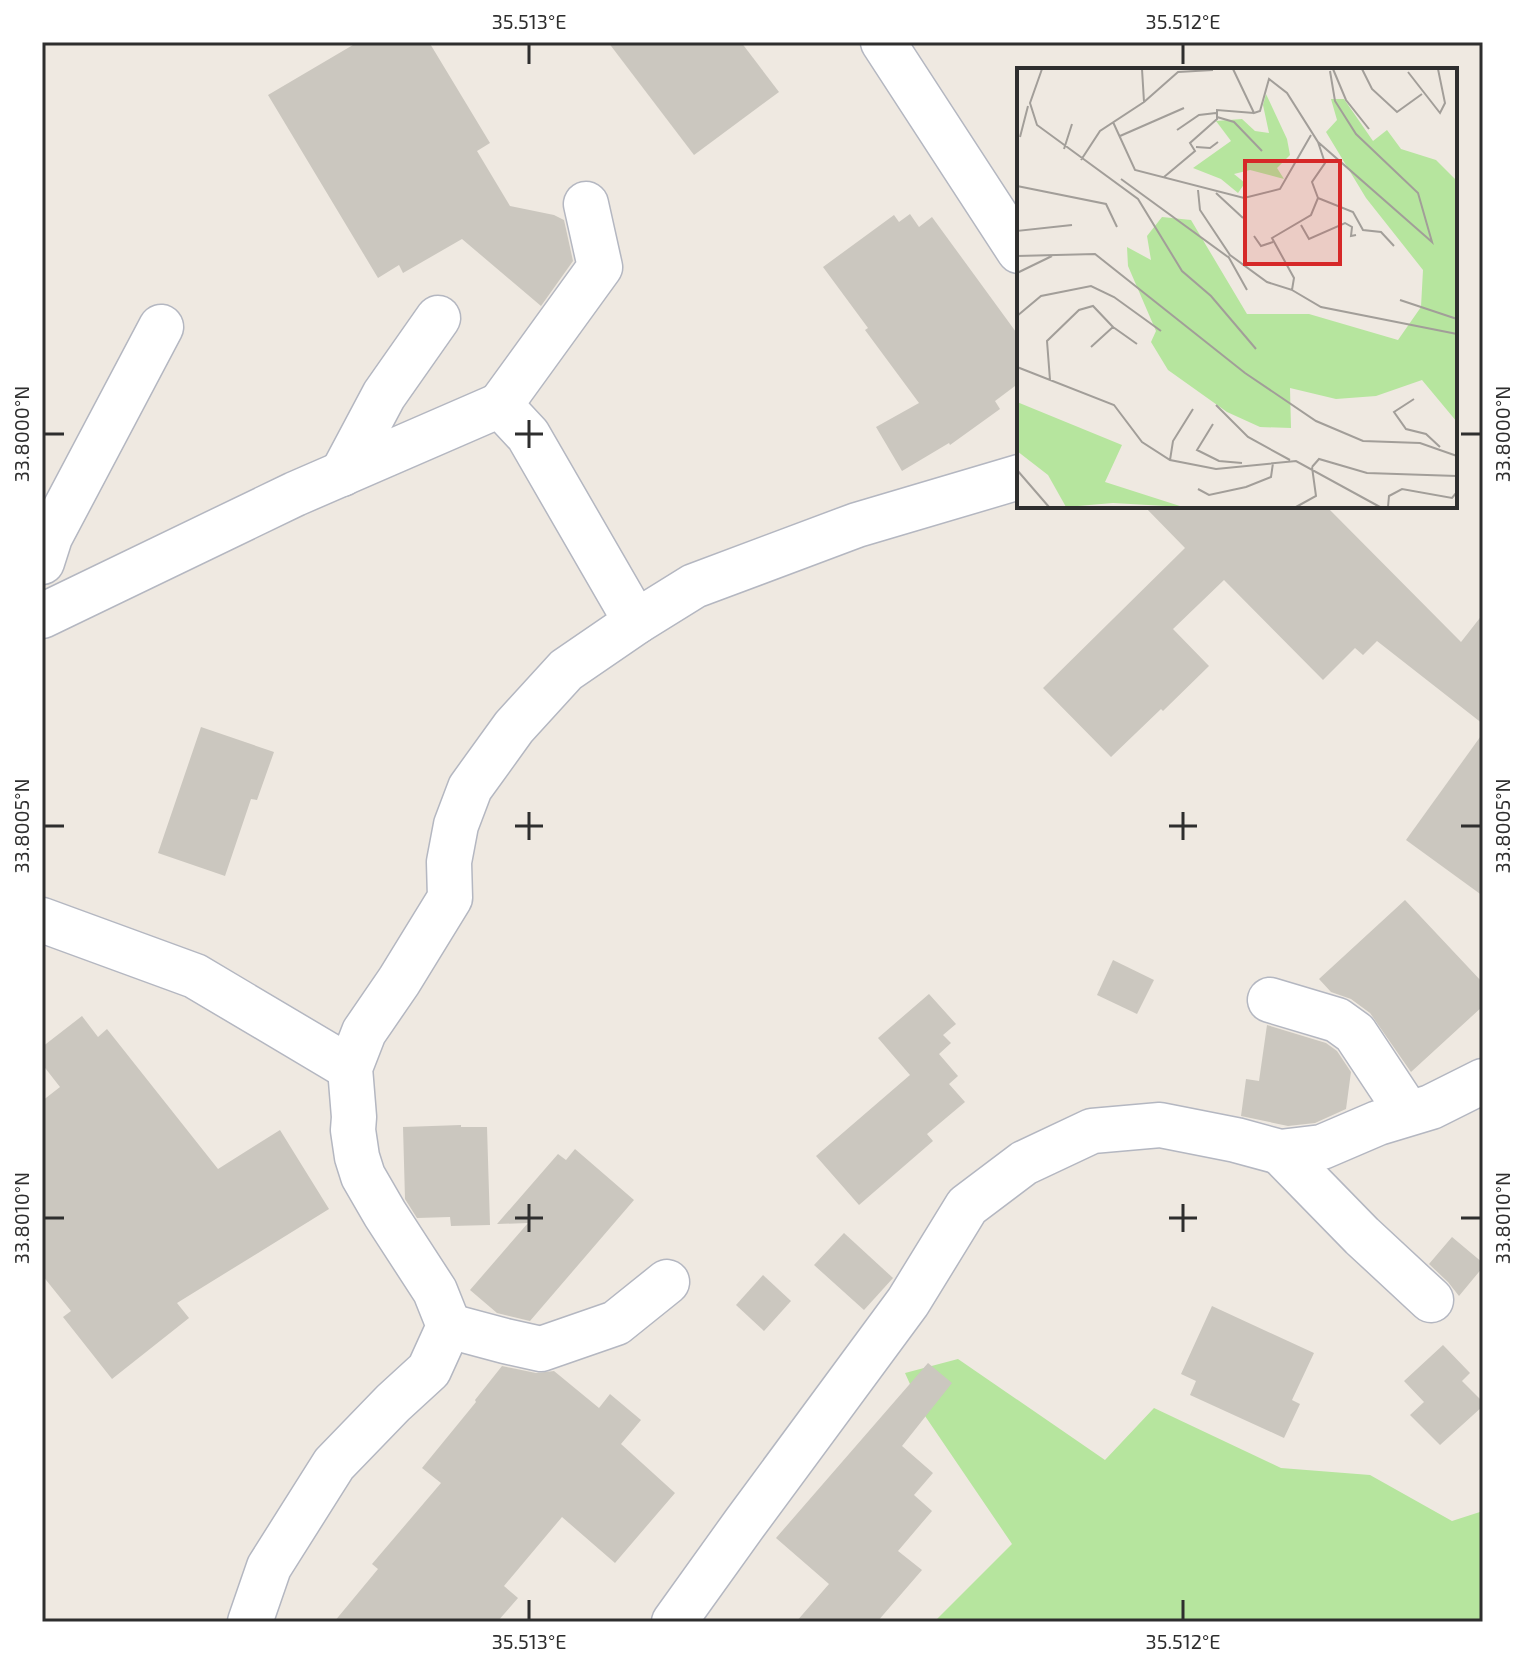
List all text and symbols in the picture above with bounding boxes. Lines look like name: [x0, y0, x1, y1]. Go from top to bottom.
text: 35.513°E: [492, 9, 566, 33]
text: 35.512°E: [1146, 9, 1220, 33]
inset map: [1017, 68, 1457, 508]
text: 33.8000°N: [9, 386, 33, 482]
text: 33.8000°N: [1490, 386, 1514, 482]
text: 33.8005°N: [9, 778, 33, 874]
text: 33.8005°N: [1490, 778, 1514, 874]
text: 33.8010°N: [9, 1172, 33, 1264]
text: 33.8010°N: [1490, 1172, 1514, 1264]
text: 35.513°E: [492, 1629, 566, 1653]
text: 35.512°E: [1146, 1629, 1220, 1653]

